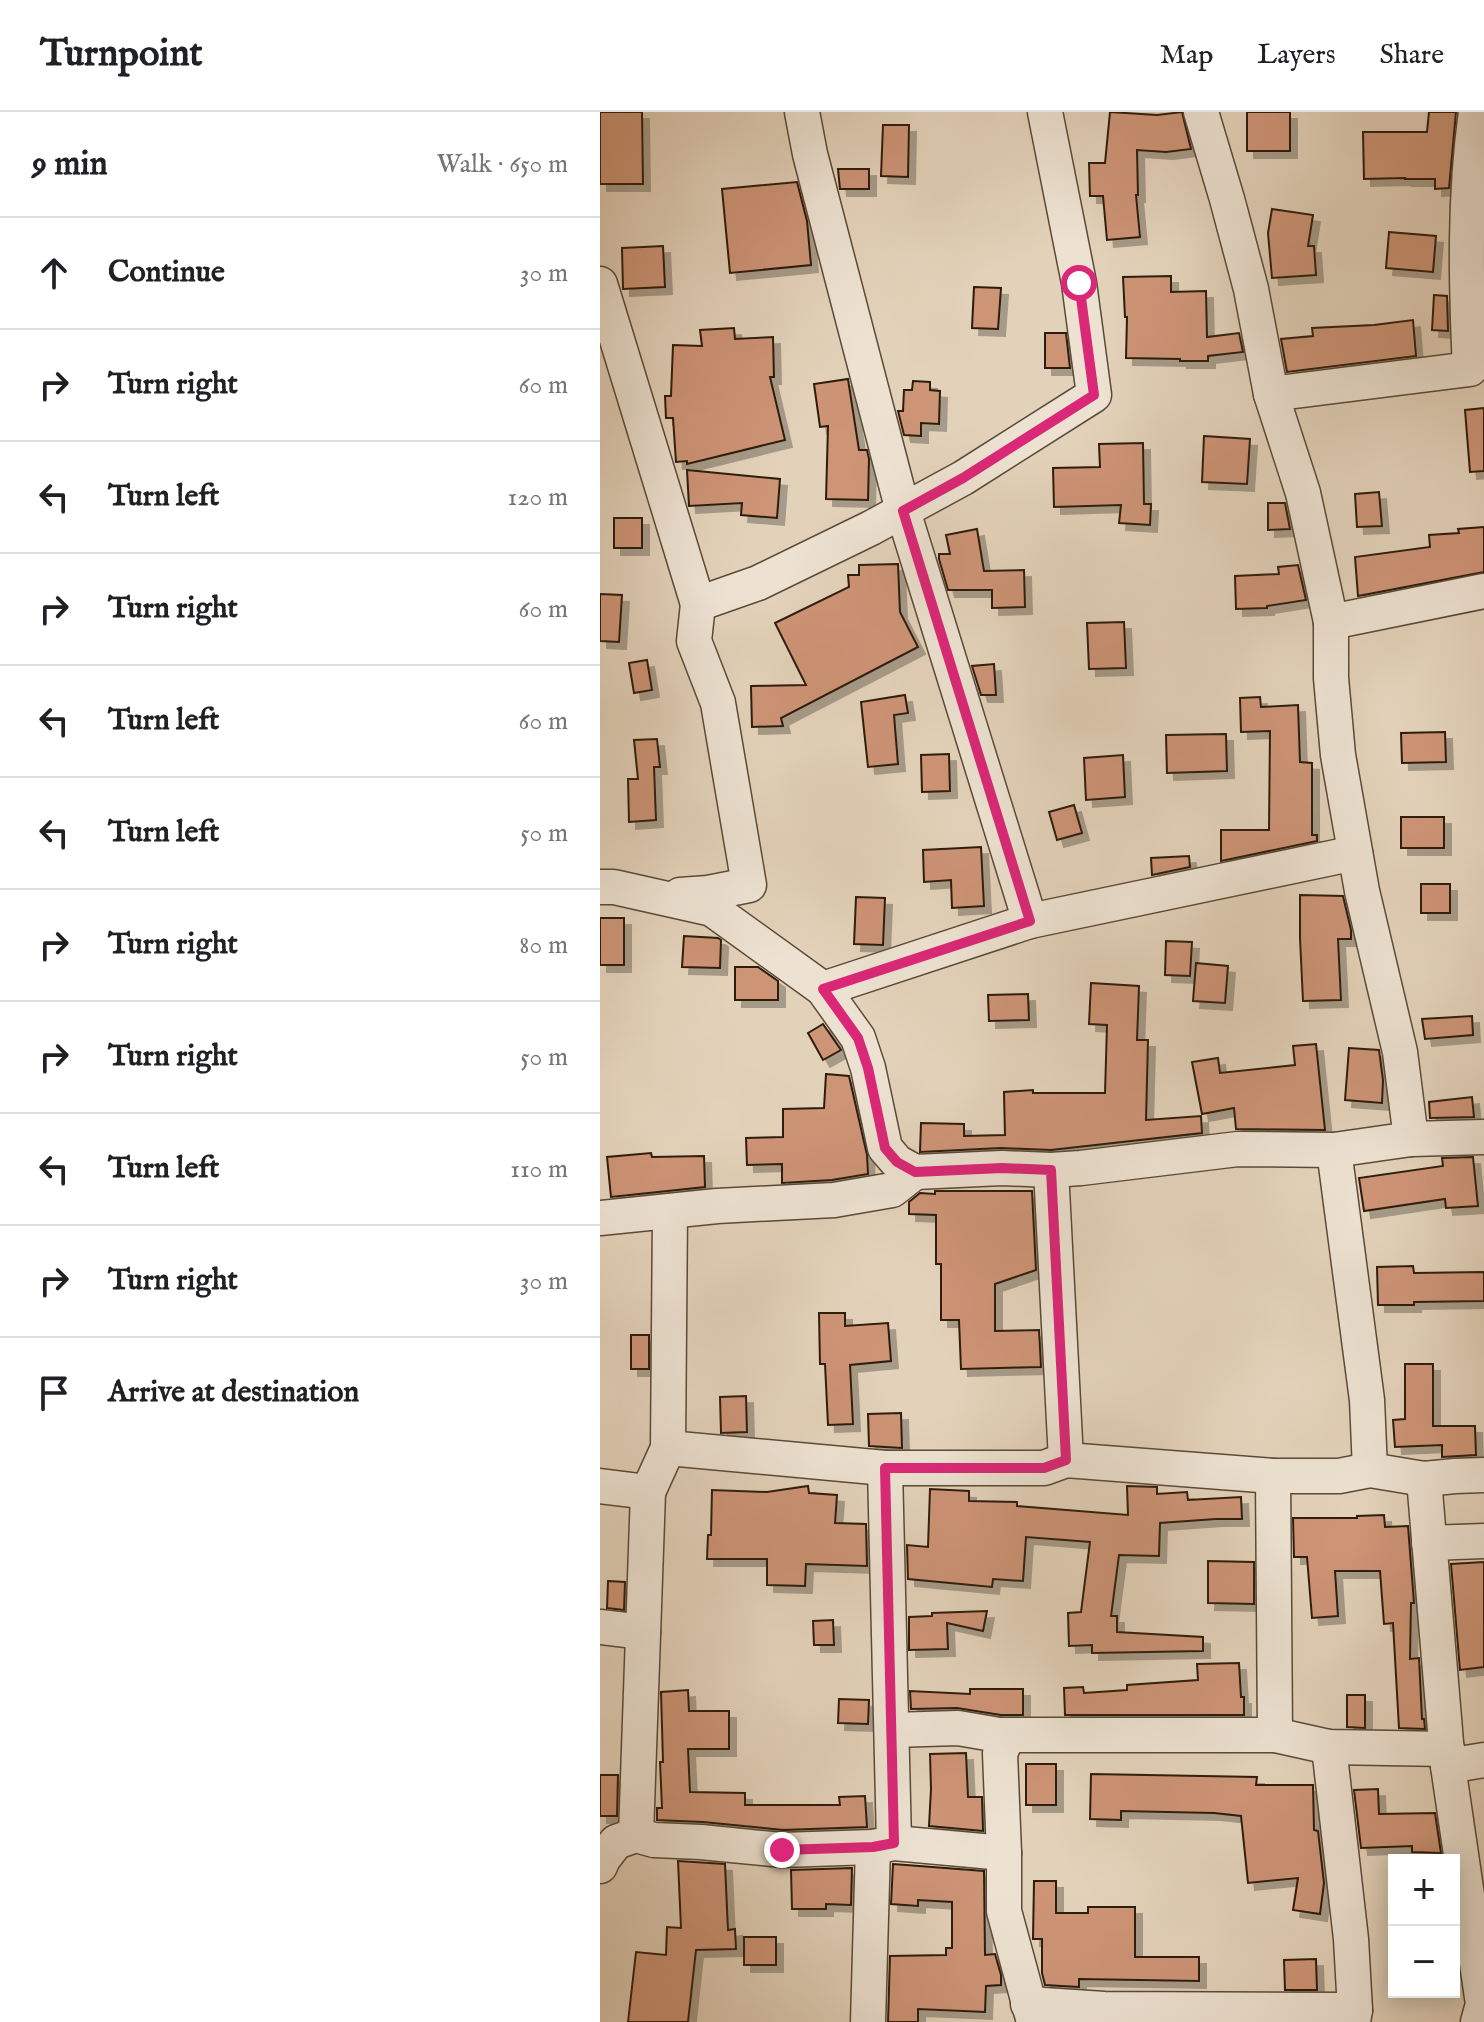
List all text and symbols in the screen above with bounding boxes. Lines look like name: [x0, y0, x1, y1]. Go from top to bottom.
text: Turnpoint: [40, 31, 203, 79]
text: Map: [1160, 38, 1213, 73]
text: Layers: [1257, 38, 1336, 73]
text: Share: [1380, 38, 1444, 73]
text: 9 min: [32, 143, 108, 186]
text: Walk · 650 m: [437, 148, 568, 181]
icon: ahead: [32, 251, 76, 295]
text: Continue: [108, 254, 225, 292]
text: 30 m: [520, 257, 568, 290]
route start: [1061, 265, 1097, 301]
icon: right: [32, 363, 76, 407]
text: Turn right: [108, 366, 238, 404]
text: 60 m: [519, 369, 568, 402]
icon: left: [32, 475, 76, 519]
text: Turn left: [108, 478, 219, 516]
text: 120 m: [508, 481, 568, 514]
icon: right: [32, 587, 76, 631]
text: Turn right: [108, 590, 238, 628]
text: 60 m: [519, 593, 568, 626]
icon: left: [32, 699, 76, 743]
text: Turn left: [108, 702, 219, 740]
text: 60 m: [519, 705, 568, 738]
icon: left: [32, 811, 76, 855]
text: Turn left: [108, 814, 219, 852]
text: 50 m: [520, 817, 568, 850]
icon: right: [32, 923, 76, 967]
text: Turn right: [108, 926, 238, 964]
text: 80 m: [519, 929, 568, 962]
icon: right: [32, 1035, 76, 1079]
text: Turn right: [108, 1038, 238, 1076]
text: 50 m: [520, 1041, 568, 1074]
icon: left: [32, 1147, 76, 1191]
text: Turn left: [108, 1150, 219, 1188]
text: 110 m: [510, 1153, 568, 1186]
icon: right: [32, 1259, 76, 1303]
text: Turn right: [108, 1262, 238, 1300]
text: 30 m: [520, 1265, 568, 1298]
icon: arrive: [32, 1371, 76, 1415]
text: Arrive at destination: [108, 1374, 359, 1412]
route end: [764, 1832, 800, 1868]
map controls: [1388, 1854, 1460, 1998]
button: +: [1388, 1854, 1460, 1926]
button: −: [1388, 1926, 1460, 1998]

